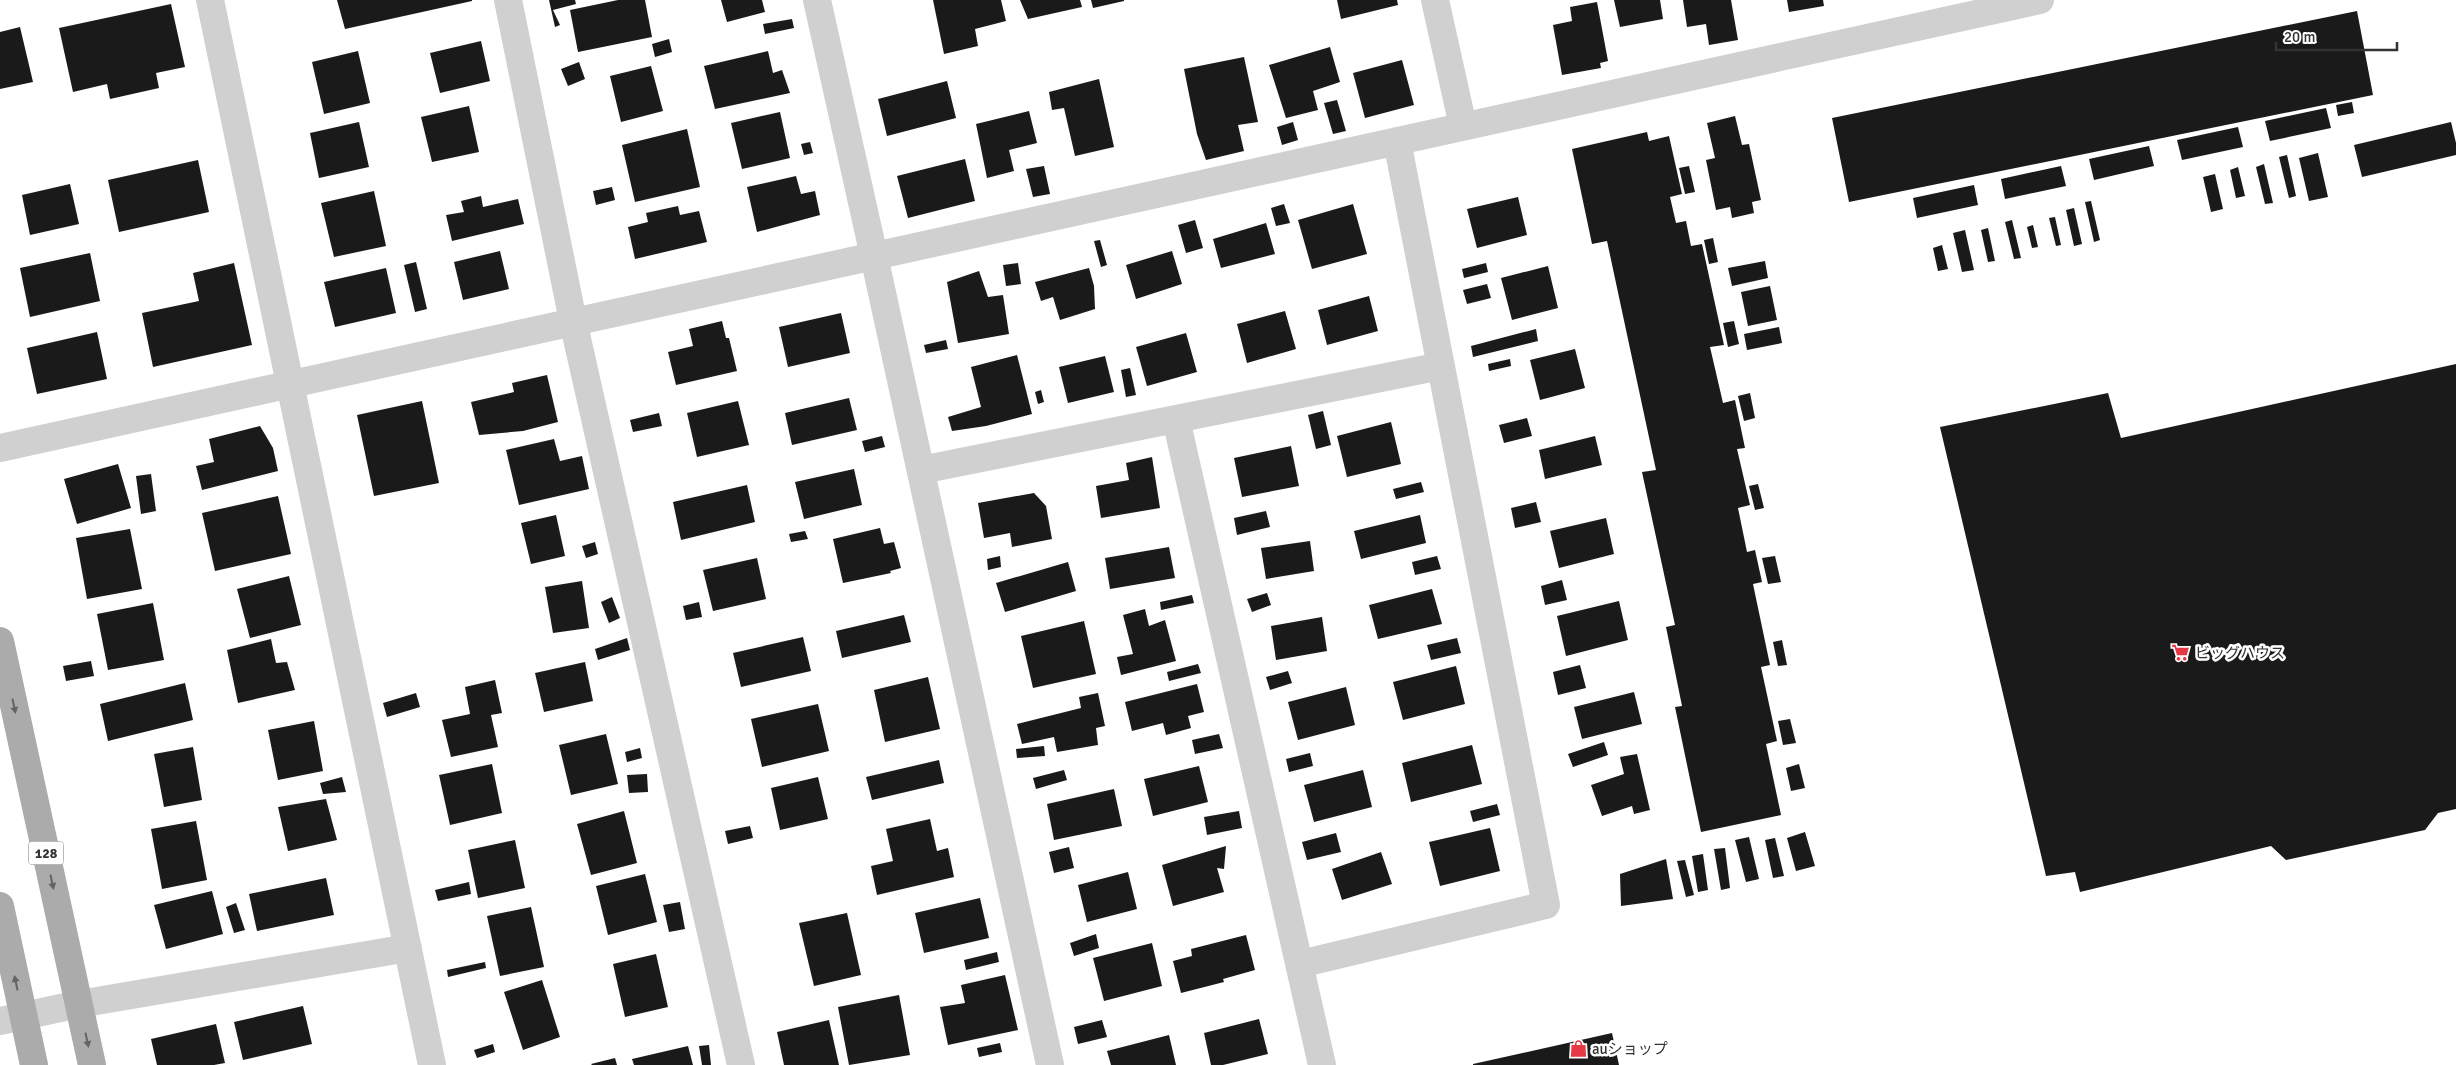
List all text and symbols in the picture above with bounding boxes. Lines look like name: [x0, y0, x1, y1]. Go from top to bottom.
scale bar: [2276, 20, 2397, 52]
text: 20 m: [2284, 28, 2315, 46]
supermarket icon: ビッグハウス: [2171, 643, 2191, 663]
place label: ビッグハウス: [2195, 644, 2285, 662]
one-way arrow: [10, 698, 18, 713]
road number: 128: [28, 841, 64, 864]
one-way arrow: [48, 874, 56, 889]
one-way arrow: [12, 975, 20, 991]
one-way arrow: [83, 1033, 91, 1049]
shop icon: auショップ: [1568, 1039, 1588, 1059]
place label: auショップ: [1592, 1040, 1668, 1058]

